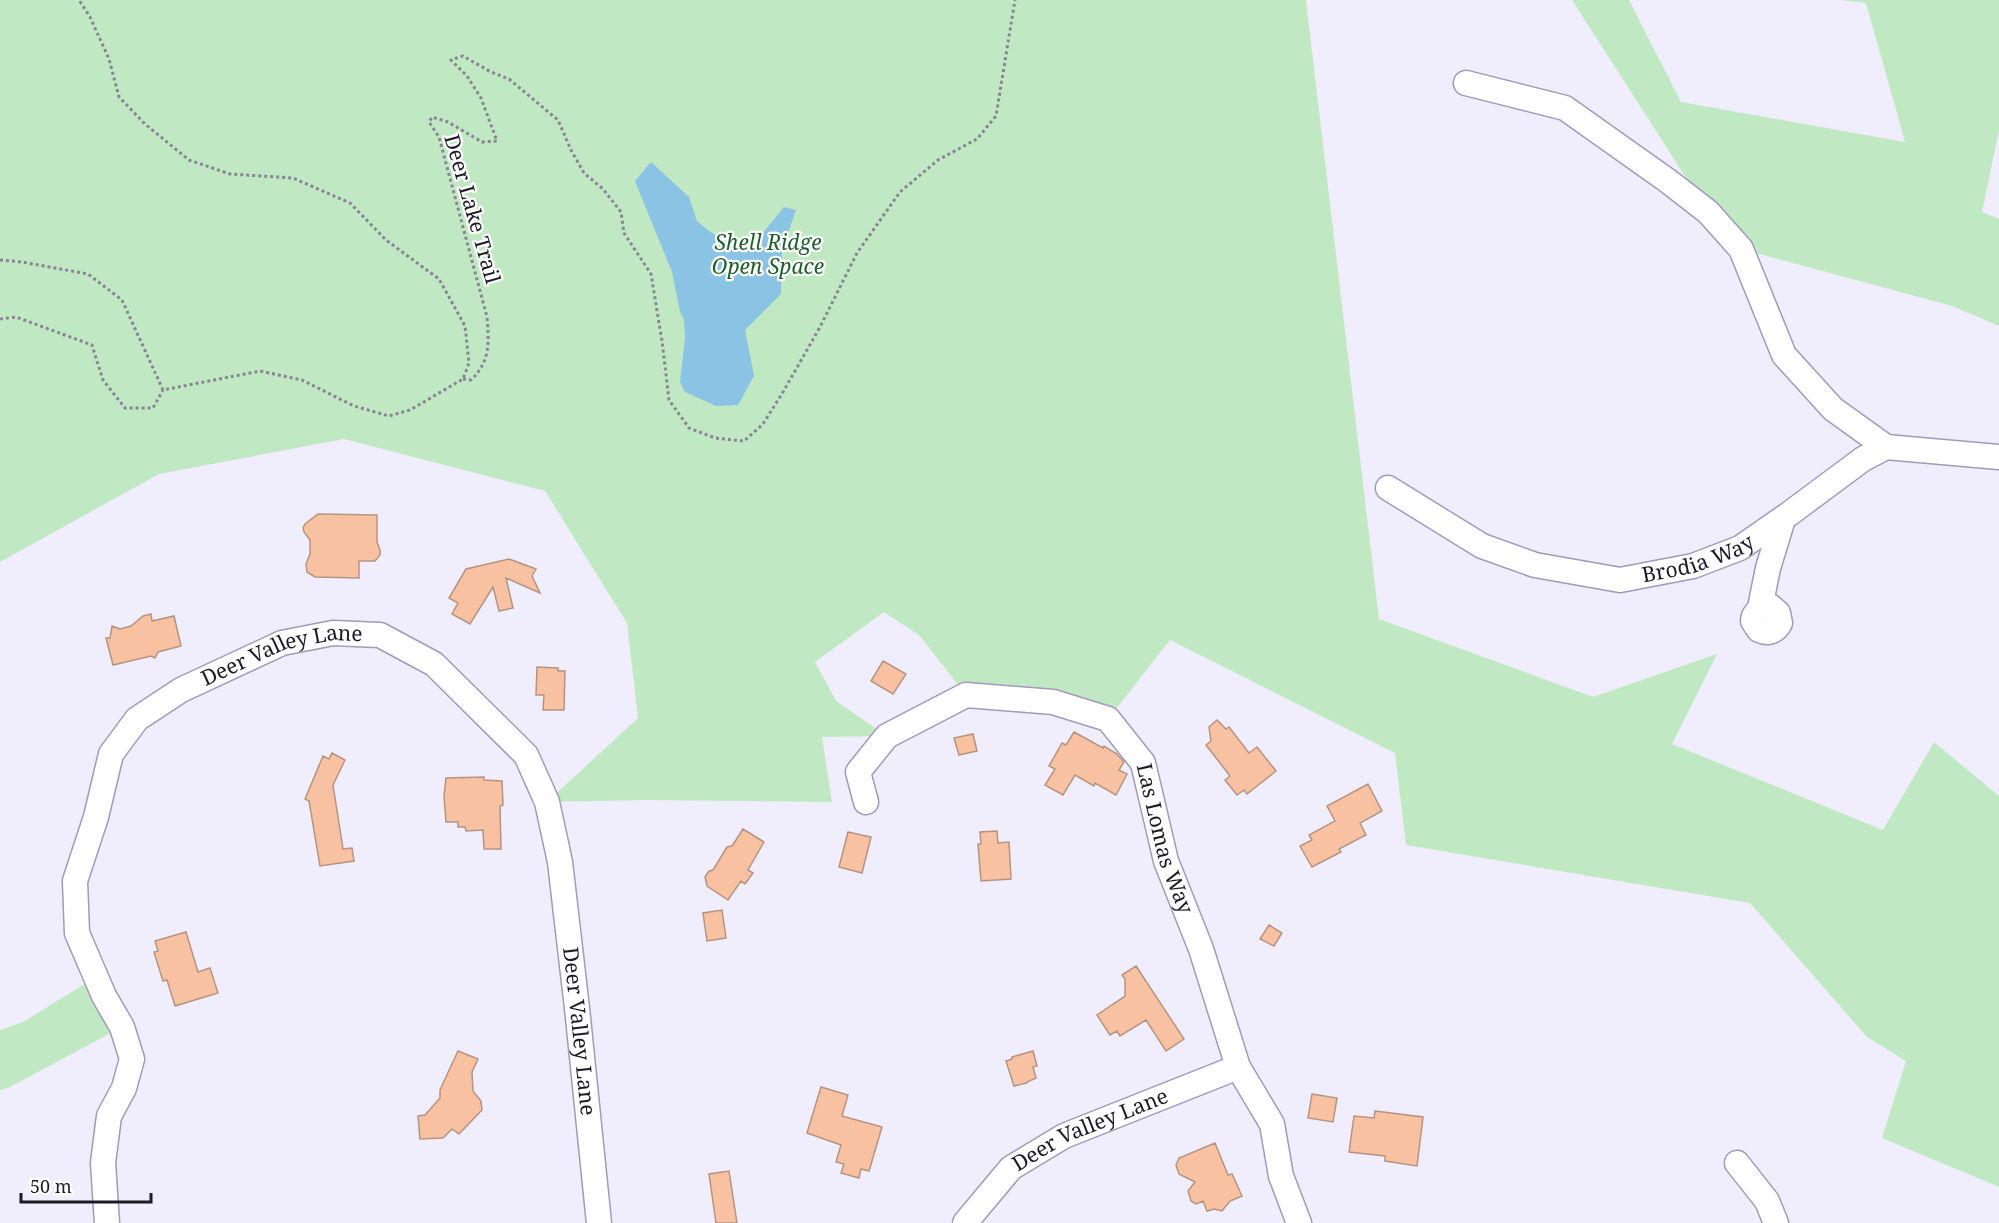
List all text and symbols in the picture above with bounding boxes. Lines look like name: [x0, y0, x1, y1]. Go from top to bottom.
street label: Deer Lake Trail: [438, 131, 508, 287]
park label: Shell Ridge Open Space: [712, 228, 824, 280]
street label: Brodia Way: [1639, 527, 1759, 588]
street label: Deer Valley Lane: [196, 617, 363, 692]
street label: Las Lomas Way: [1131, 760, 1201, 918]
street label: Deer Valley Lane: [557, 945, 603, 1117]
street label: Deer Valley Lane: [1006, 1081, 1172, 1177]
scale bar: [21, 1166, 152, 1204]
text: 50 m: [30, 1174, 72, 1198]

